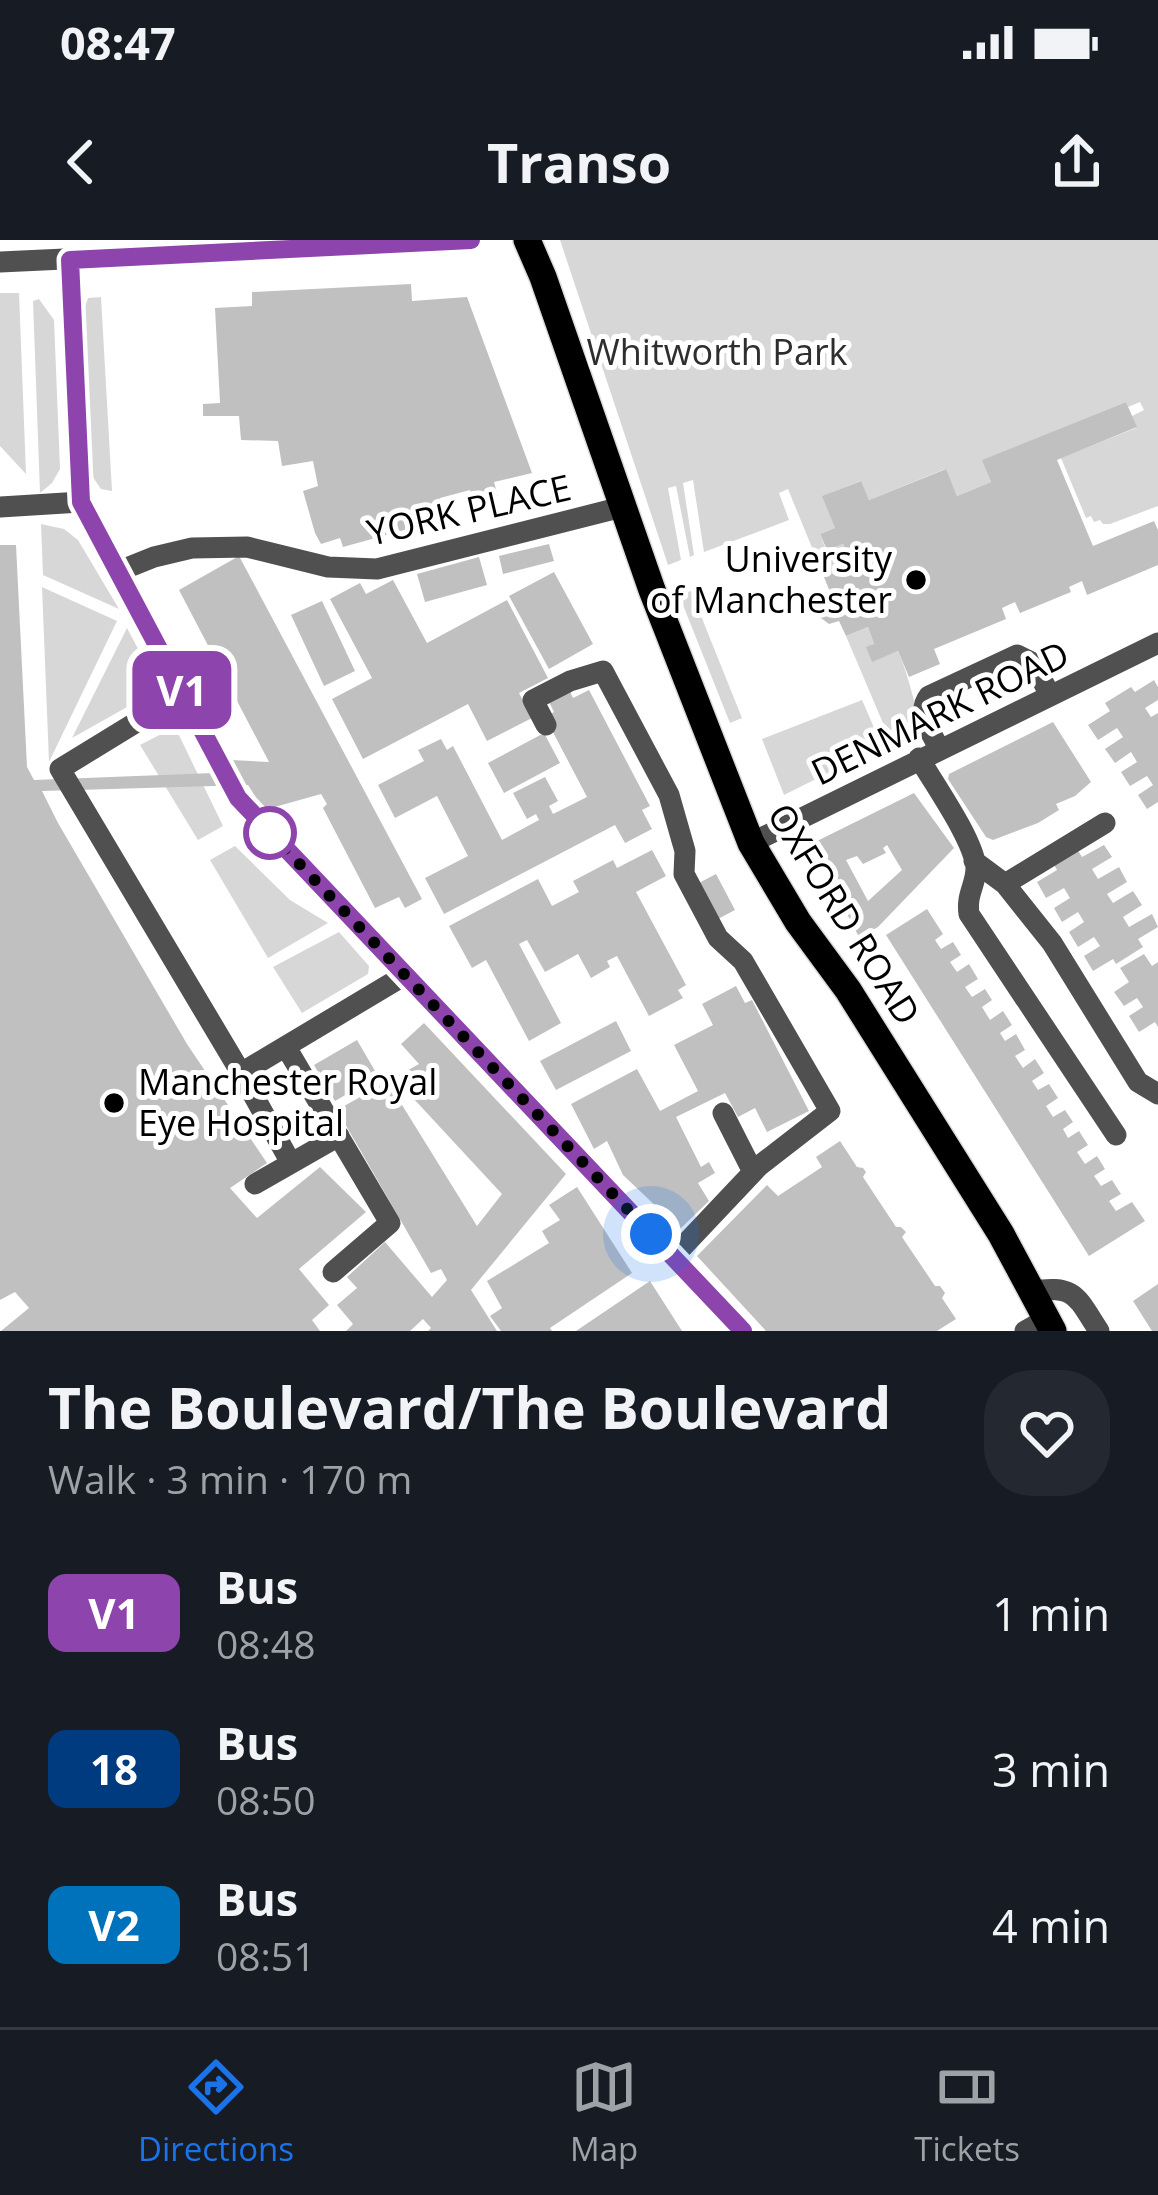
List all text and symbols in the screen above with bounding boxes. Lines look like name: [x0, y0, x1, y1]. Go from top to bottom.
text: 08:47: [60, 12, 176, 73]
text: Transo: [487, 125, 671, 199]
icon: back: [48, 129, 114, 195]
icon: share: [1044, 129, 1110, 195]
park label: Whitworth Park: [586, 327, 848, 376]
street label: YORK PLACE: [362, 462, 576, 557]
place label: University of Manchester: [650, 534, 893, 624]
marker: University of Manchester: [903, 567, 929, 593]
street label: DENMARK ROAD: [803, 629, 1077, 796]
line badge: V1: [128, 651, 236, 729]
text: V1: [156, 661, 208, 718]
street label: OXFORD ROAD: [757, 794, 932, 1034]
unlabelled marker: [245, 808, 295, 858]
place label: Manchester Royal Eye Hospital: [138, 1057, 437, 1147]
marker: Manchester Royal Eye Hospital: [101, 1090, 127, 1116]
your location: [621, 1204, 681, 1264]
text: The Boulevard/The Boulevard: [48, 1368, 891, 1446]
button: heart: [984, 1370, 1110, 1496]
text: Walk · 3 min · 170 m: [48, 1452, 412, 1505]
text: Bus: [216, 1556, 298, 1617]
text: 1 min: [992, 1583, 1110, 1644]
text: V1: [88, 1584, 140, 1641]
text: 08:48: [216, 1617, 315, 1670]
text: Bus: [216, 1712, 298, 1773]
text: 3 min: [992, 1739, 1110, 1800]
text: 18: [90, 1740, 138, 1797]
text: 08:50: [216, 1773, 315, 1826]
text: Bus: [216, 1868, 298, 1929]
text: 4 min: [992, 1895, 1110, 1956]
text: V2: [88, 1896, 140, 1953]
text: 08:51: [216, 1929, 315, 1982]
tab: Directions: [138, 2054, 294, 2171]
tab: Map: [570, 2054, 638, 2171]
tab: Tickets: [914, 2054, 1020, 2171]

